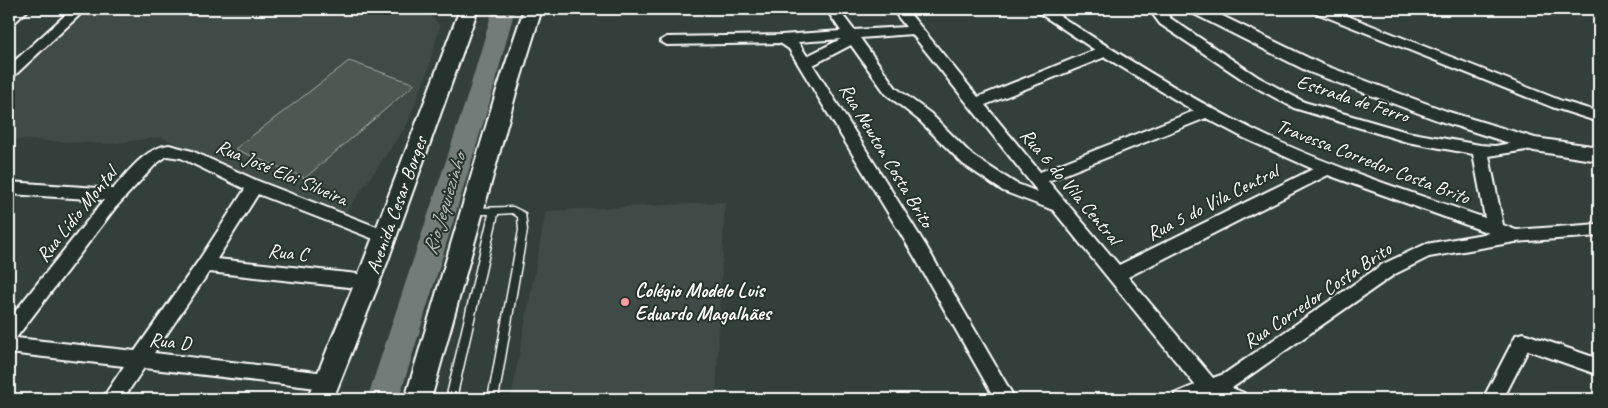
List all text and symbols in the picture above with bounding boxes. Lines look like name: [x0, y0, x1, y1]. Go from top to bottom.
street label: Estrada de Ferro: [1294, 69, 1414, 129]
street label: Rua Newton Costa Brito: [834, 79, 940, 234]
street label: Travessa Corredor Costa Brito: [1273, 113, 1474, 210]
street label: Rua 6 do Vila Central: [1015, 123, 1129, 252]
street label: Avenida Cesar Borges: [360, 131, 434, 277]
street label: Rua José Eloi Silveira: [212, 134, 353, 212]
water label: Rio Jequiezinho: [416, 147, 473, 258]
street label: Rua 5 do Vila Central: [1142, 157, 1285, 246]
street label: Rua Lídio Montal: [30, 159, 125, 267]
street label: Rua Corredor Costa Brito: [1238, 236, 1397, 354]
street label: Rua C: [267, 238, 312, 267]
place label: Colégio Modelo Luis Eduardo Magalhães: [635, 278, 773, 326]
marker: Colégio Modelo Luis Eduardo Magalhães: [619, 296, 631, 308]
street label: Rua D: [148, 327, 194, 356]

